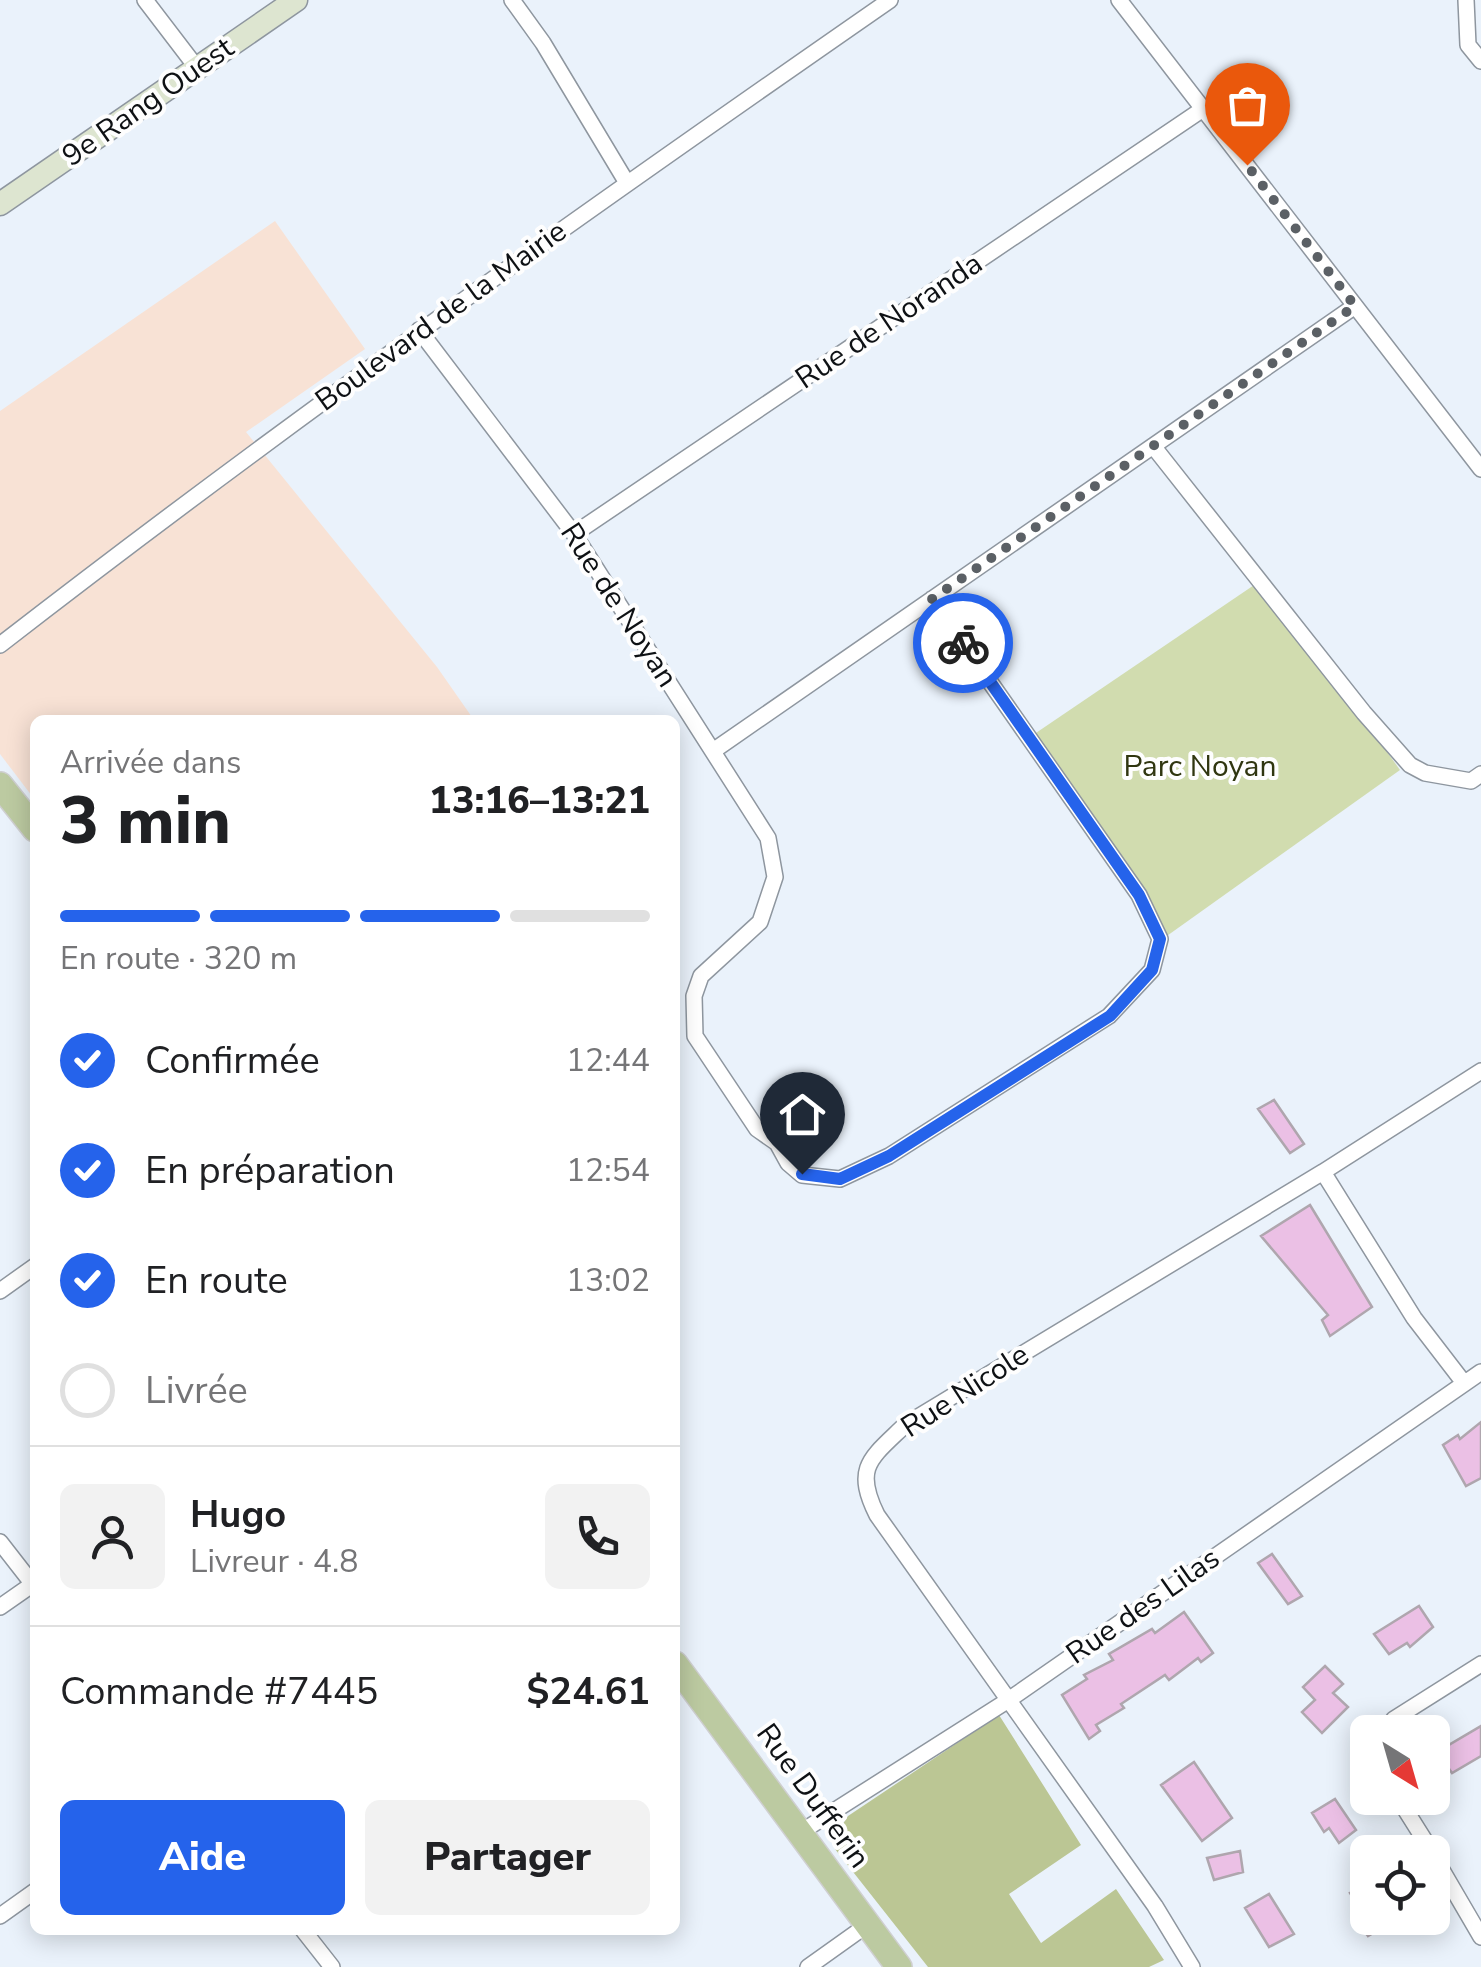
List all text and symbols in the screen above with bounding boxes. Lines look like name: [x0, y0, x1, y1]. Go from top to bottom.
street label: 9e Rang Ouest: [54, 27, 242, 176]
pin: [1205, 63, 1290, 166]
icon: bag: [1220, 78, 1275, 133]
street label: Boulevard de la Mairie: [307, 211, 575, 421]
street label: Rue de Noranda: [787, 243, 991, 399]
street label: Rue de Noyan: [550, 515, 688, 695]
courier: [913, 593, 1013, 693]
icon: bike: [936, 616, 991, 671]
text: Arrivée dans: [60, 741, 241, 784]
park label: Parc Noyan: [1123, 746, 1277, 787]
text: 13:16–13:21: [429, 775, 650, 826]
text: 3 min: [60, 777, 231, 866]
text: En route · 320 m: [60, 937, 297, 980]
icon: check: [60, 1033, 115, 1088]
text: Confirmée: [145, 1035, 320, 1086]
text: 12:44: [566, 1039, 650, 1082]
pin: [760, 1072, 845, 1175]
icon: home: [775, 1087, 830, 1142]
icon: check: [60, 1143, 115, 1198]
text: En préparation: [145, 1145, 395, 1196]
text: 12:54: [566, 1149, 650, 1192]
icon: check: [60, 1253, 115, 1308]
text: En route: [145, 1255, 288, 1306]
text: 13:02: [566, 1259, 650, 1302]
street label: Rue Nicole: [893, 1334, 1037, 1448]
text: Livrée: [145, 1365, 248, 1416]
button: person: [60, 1484, 165, 1589]
button: phone: [545, 1484, 650, 1589]
text: Hugo: [190, 1489, 286, 1540]
street label: Rue des Lilas: [1058, 1538, 1228, 1674]
text: Livreur · 4.8: [190, 1540, 358, 1583]
text: Commande #7445: [60, 1666, 378, 1717]
text: $24.61: [527, 1666, 650, 1717]
street label: Rue Dufferin: [747, 1715, 879, 1877]
north arrow: [1350, 1715, 1450, 1815]
map controls: [1350, 1715, 1450, 1935]
button: Aide: [60, 1800, 345, 1915]
button: Partager: [365, 1800, 650, 1915]
button: locate: [1350, 1835, 1450, 1935]

